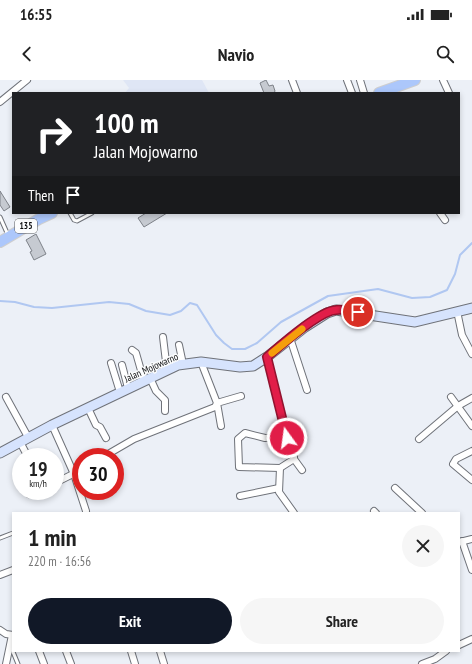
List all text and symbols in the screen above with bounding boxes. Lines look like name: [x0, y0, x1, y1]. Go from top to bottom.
text: 16:55: [20, 5, 52, 24]
icon: back: [16, 43, 38, 65]
text: Navio: [218, 43, 254, 66]
icon: search: [434, 43, 456, 65]
text: 100 m: [94, 104, 158, 141]
icon: right: [28, 108, 80, 160]
text: Jalan Mojowarno: [94, 140, 198, 163]
icon: arrive: [62, 184, 84, 206]
text: Then: [28, 186, 54, 205]
road number: 135: [15, 219, 37, 233]
pin: [341, 295, 375, 329]
icon: arrive: [347, 301, 369, 323]
street label: Jalan Mojowarno: [121, 350, 180, 386]
position arrow: [266, 417, 308, 459]
speed limit sign: 30: [72, 448, 124, 500]
text: 19: [28, 456, 48, 482]
text: km/h: [29, 477, 47, 490]
text: 1 min: [28, 522, 76, 553]
button: close: [402, 525, 444, 567]
text: 220 m · 16:56: [28, 553, 91, 570]
button: Exit: [28, 598, 232, 644]
button: Share: [240, 598, 444, 644]

